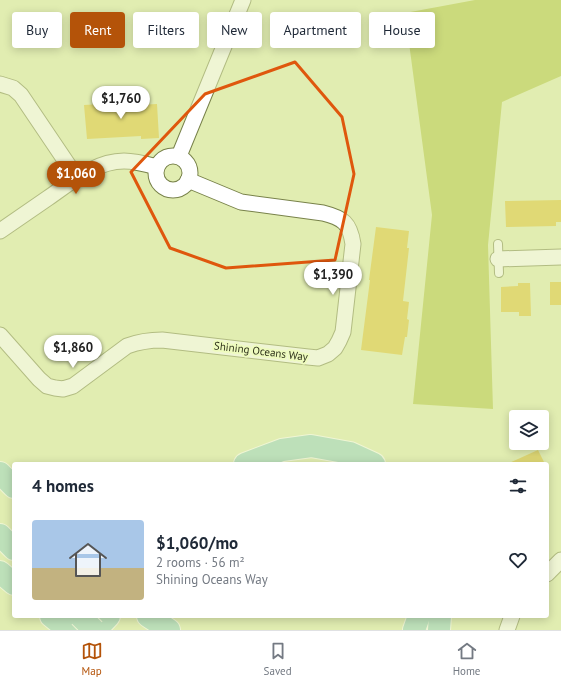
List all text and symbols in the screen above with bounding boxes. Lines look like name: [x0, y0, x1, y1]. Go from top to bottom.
chip: Buy: [12, 12, 62, 48]
chip: Rent: [70, 12, 125, 48]
chip: Filters: [133, 12, 199, 48]
chip: New: [207, 12, 262, 48]
chip: Apartment: [270, 12, 361, 48]
chip: House: [369, 12, 435, 48]
pin: $1,760: [88, 86, 154, 120]
text: $1,760: [101, 90, 141, 107]
pin: $1,060: [43, 161, 109, 195]
text: $1,060: [56, 165, 96, 182]
pin: $1,390: [300, 262, 366, 296]
text: $1,390: [313, 266, 353, 283]
pin: $1,860: [40, 335, 106, 369]
street label: Shining Oceans Way: [213, 338, 310, 364]
text: $1,860: [53, 339, 93, 356]
map controls: [509, 410, 549, 450]
button: layers: [509, 410, 549, 450]
text: 4 homes: [32, 475, 94, 497]
icon: filters: [507, 475, 529, 497]
text: $1,060/mo: [156, 532, 238, 554]
icon: home: [64, 536, 112, 584]
icon: heart: [507, 549, 529, 571]
text: 2 rooms · 56 m²: [156, 554, 245, 571]
text: Shining Oceans Way: [156, 571, 268, 588]
tab: Map: [81, 640, 103, 678]
tab: Saved: [264, 640, 292, 678]
tab: Home: [453, 640, 480, 678]

